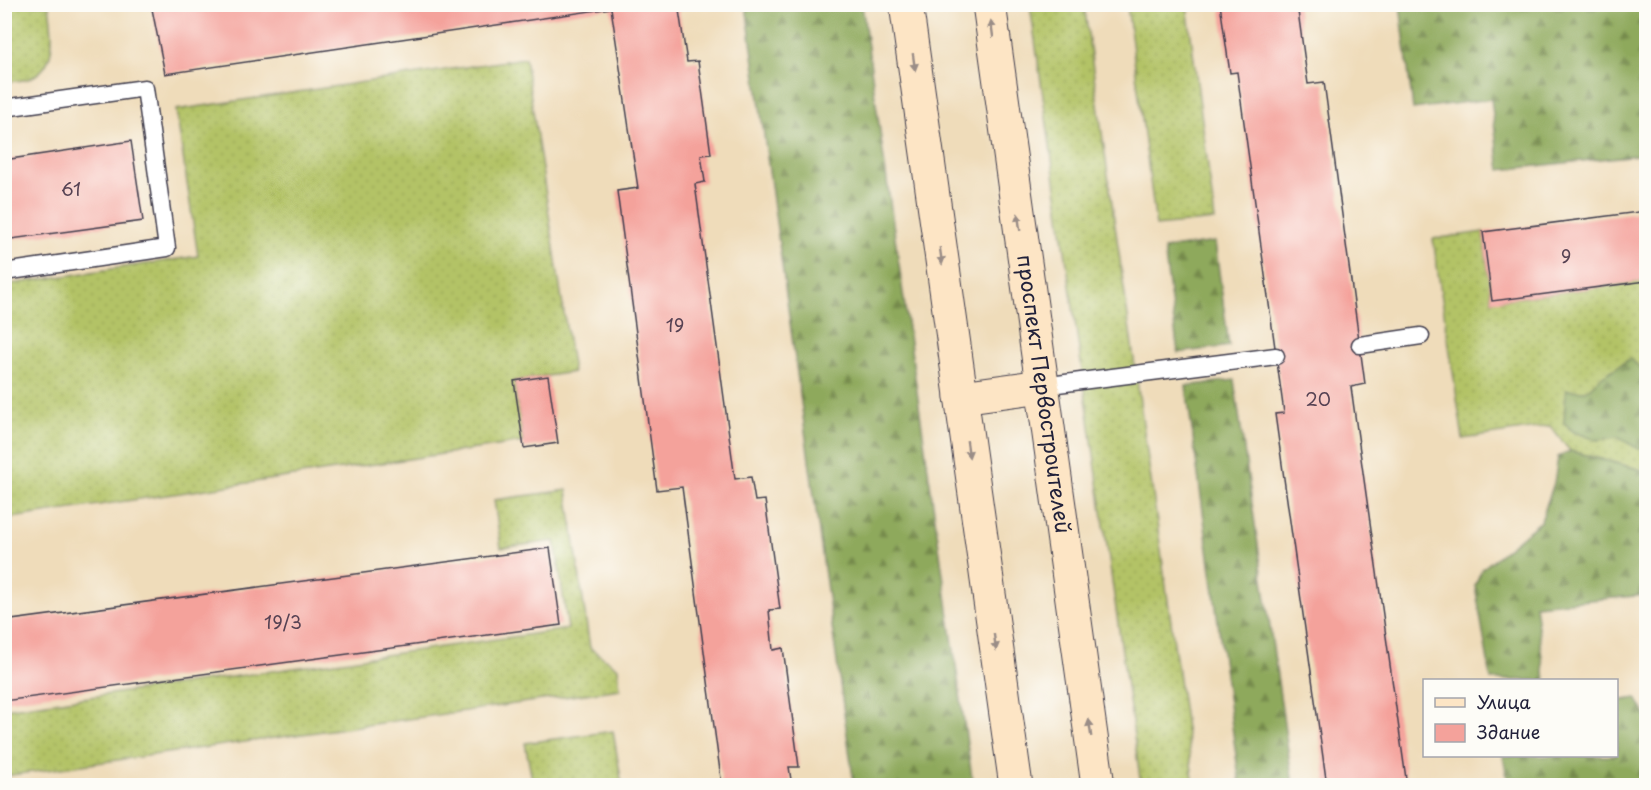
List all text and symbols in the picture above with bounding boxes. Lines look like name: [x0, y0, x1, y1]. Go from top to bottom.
one-way arrow: [988, 20, 997, 39]
one-way arrow: [910, 53, 919, 72]
house number: 61: [61, 175, 81, 202]
one-way arrow: [1015, 213, 1024, 232]
house number: 9: [1561, 242, 1571, 269]
one-way arrow: [937, 246, 946, 265]
street label: проспект Первостроителей: [1010, 252, 1081, 535]
house number: 19: [666, 311, 684, 338]
house number: 20: [1305, 385, 1331, 412]
one-way arrow: [964, 439, 973, 458]
house number: 19/3: [264, 608, 302, 635]
one-way arrow: [991, 632, 1000, 651]
legend: [1423, 679, 1618, 757]
text: Улица: [1477, 688, 1531, 715]
one-way arrow: [1086, 718, 1095, 737]
text: Здание: [1477, 718, 1540, 745]

